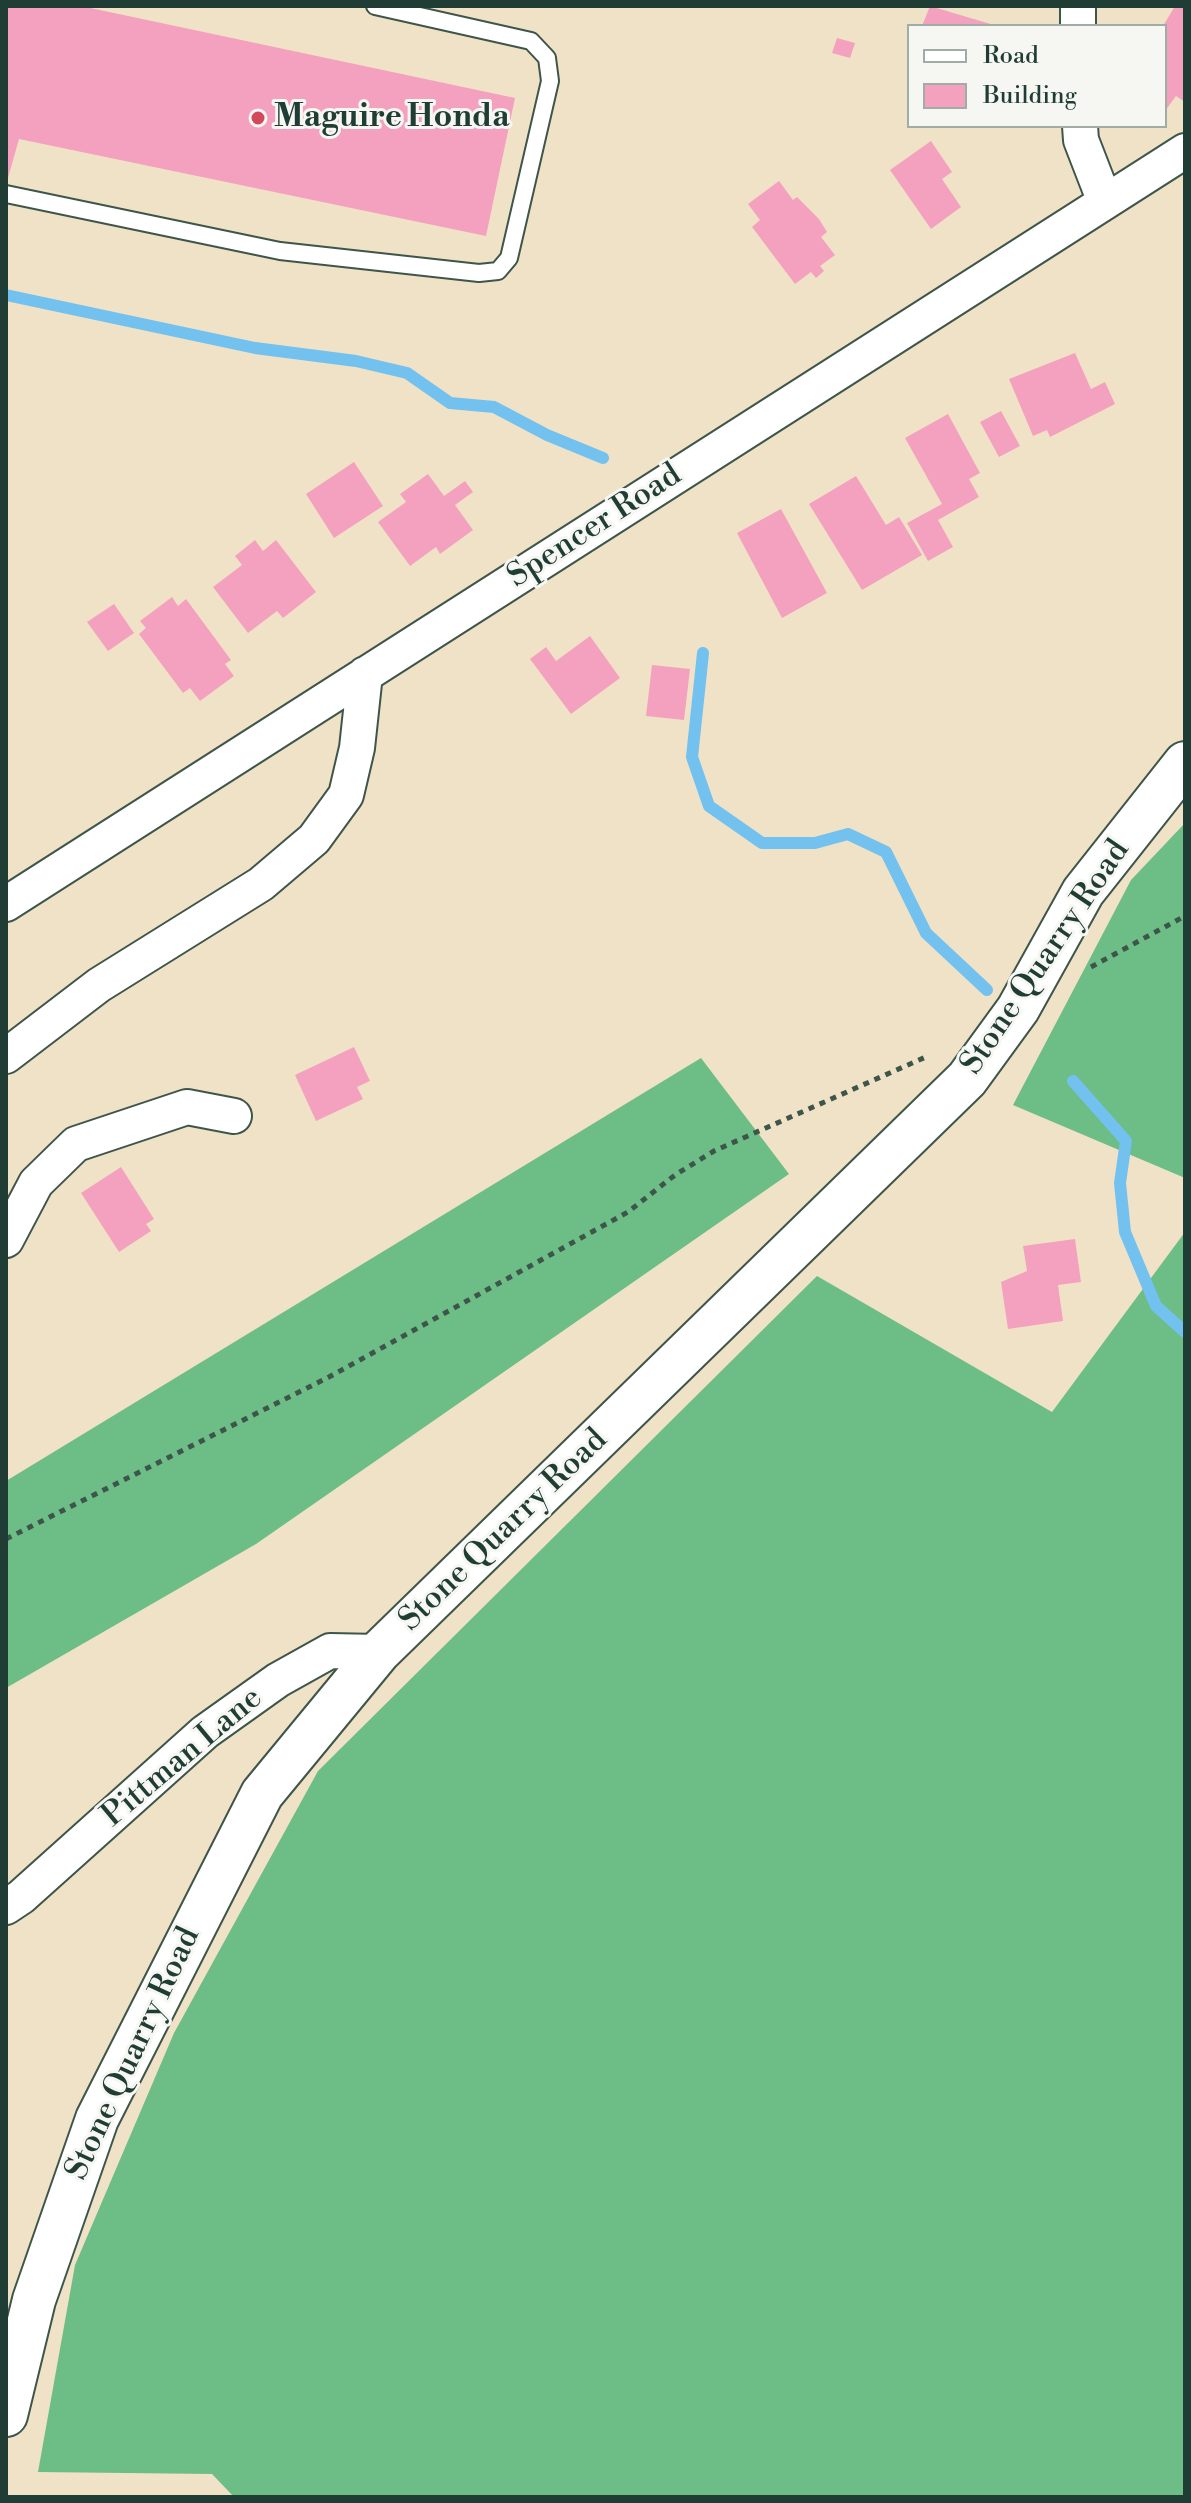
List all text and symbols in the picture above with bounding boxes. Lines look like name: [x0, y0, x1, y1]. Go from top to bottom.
legend: [907, 24, 1167, 128]
text: Road: [983, 41, 1039, 71]
text: Building: [983, 81, 1077, 111]
place label: Maguire Honda: [274, 99, 510, 137]
marker: Maguire Honda: [249, 109, 267, 127]
street label: Spencer Road: [501, 457, 689, 597]
street label: Stone Quarry Road: [953, 834, 1139, 1082]
street label: Stone Quarry Road: [392, 1422, 616, 1640]
street label: Pittman Lane: [95, 1680, 271, 1836]
street label: Stone Quarry Road: [59, 1922, 209, 2186]

